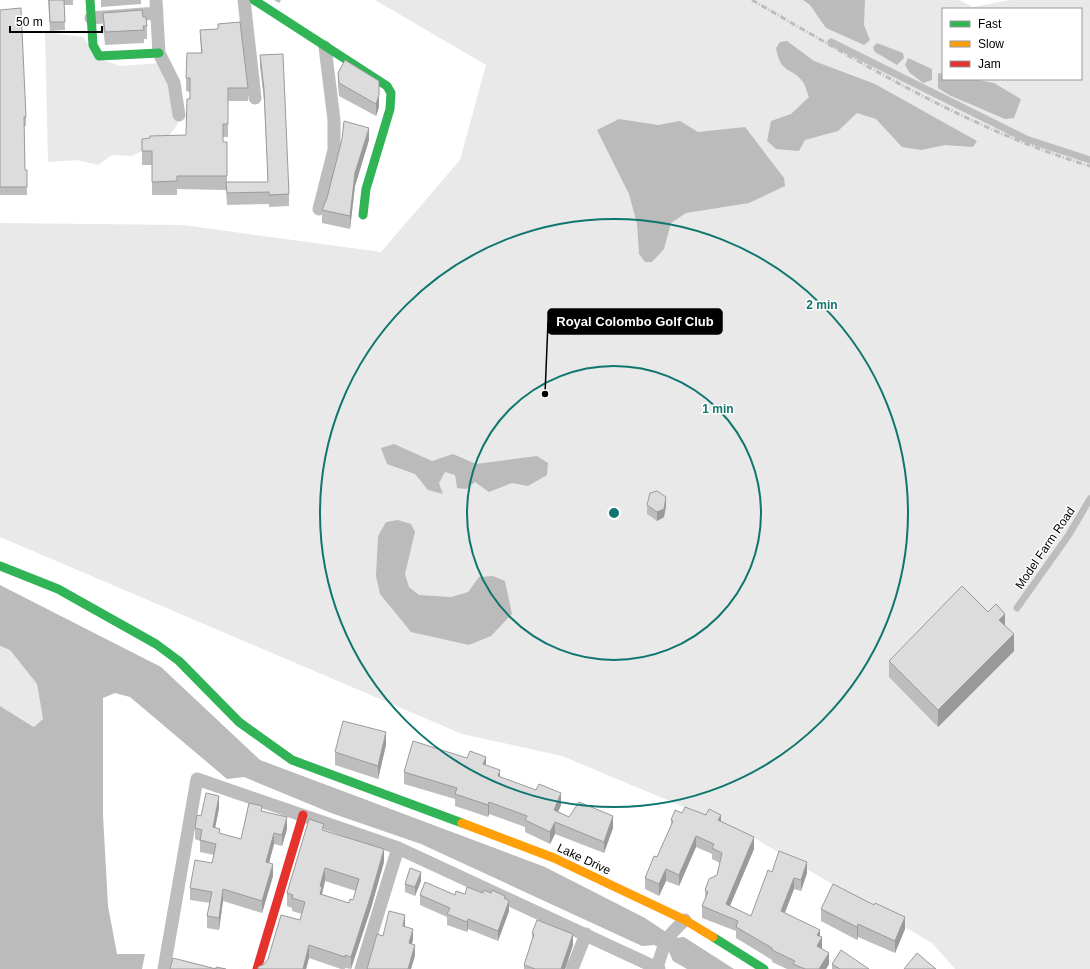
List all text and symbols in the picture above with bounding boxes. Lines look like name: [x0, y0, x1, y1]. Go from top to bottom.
scale bar: [10, 8, 102, 34]
legend: [942, 8, 1082, 80]
text: 50 m: [16, 15, 43, 29]
text: Fast: [978, 17, 1002, 31]
text: Slow: [978, 37, 1004, 51]
text: Jam: [978, 57, 1001, 71]
text: 2 min: [806, 298, 838, 312]
callout: Royal Colombo Golf Club: [548, 309, 722, 334]
text: Royal Colombo Golf Club: [556, 314, 714, 329]
text: 1 min: [702, 402, 734, 416]
street label: Model Farm Road: [1012, 504, 1078, 592]
centre of rings: [607, 506, 621, 520]
street label: Lake Drive: [555, 841, 613, 878]

